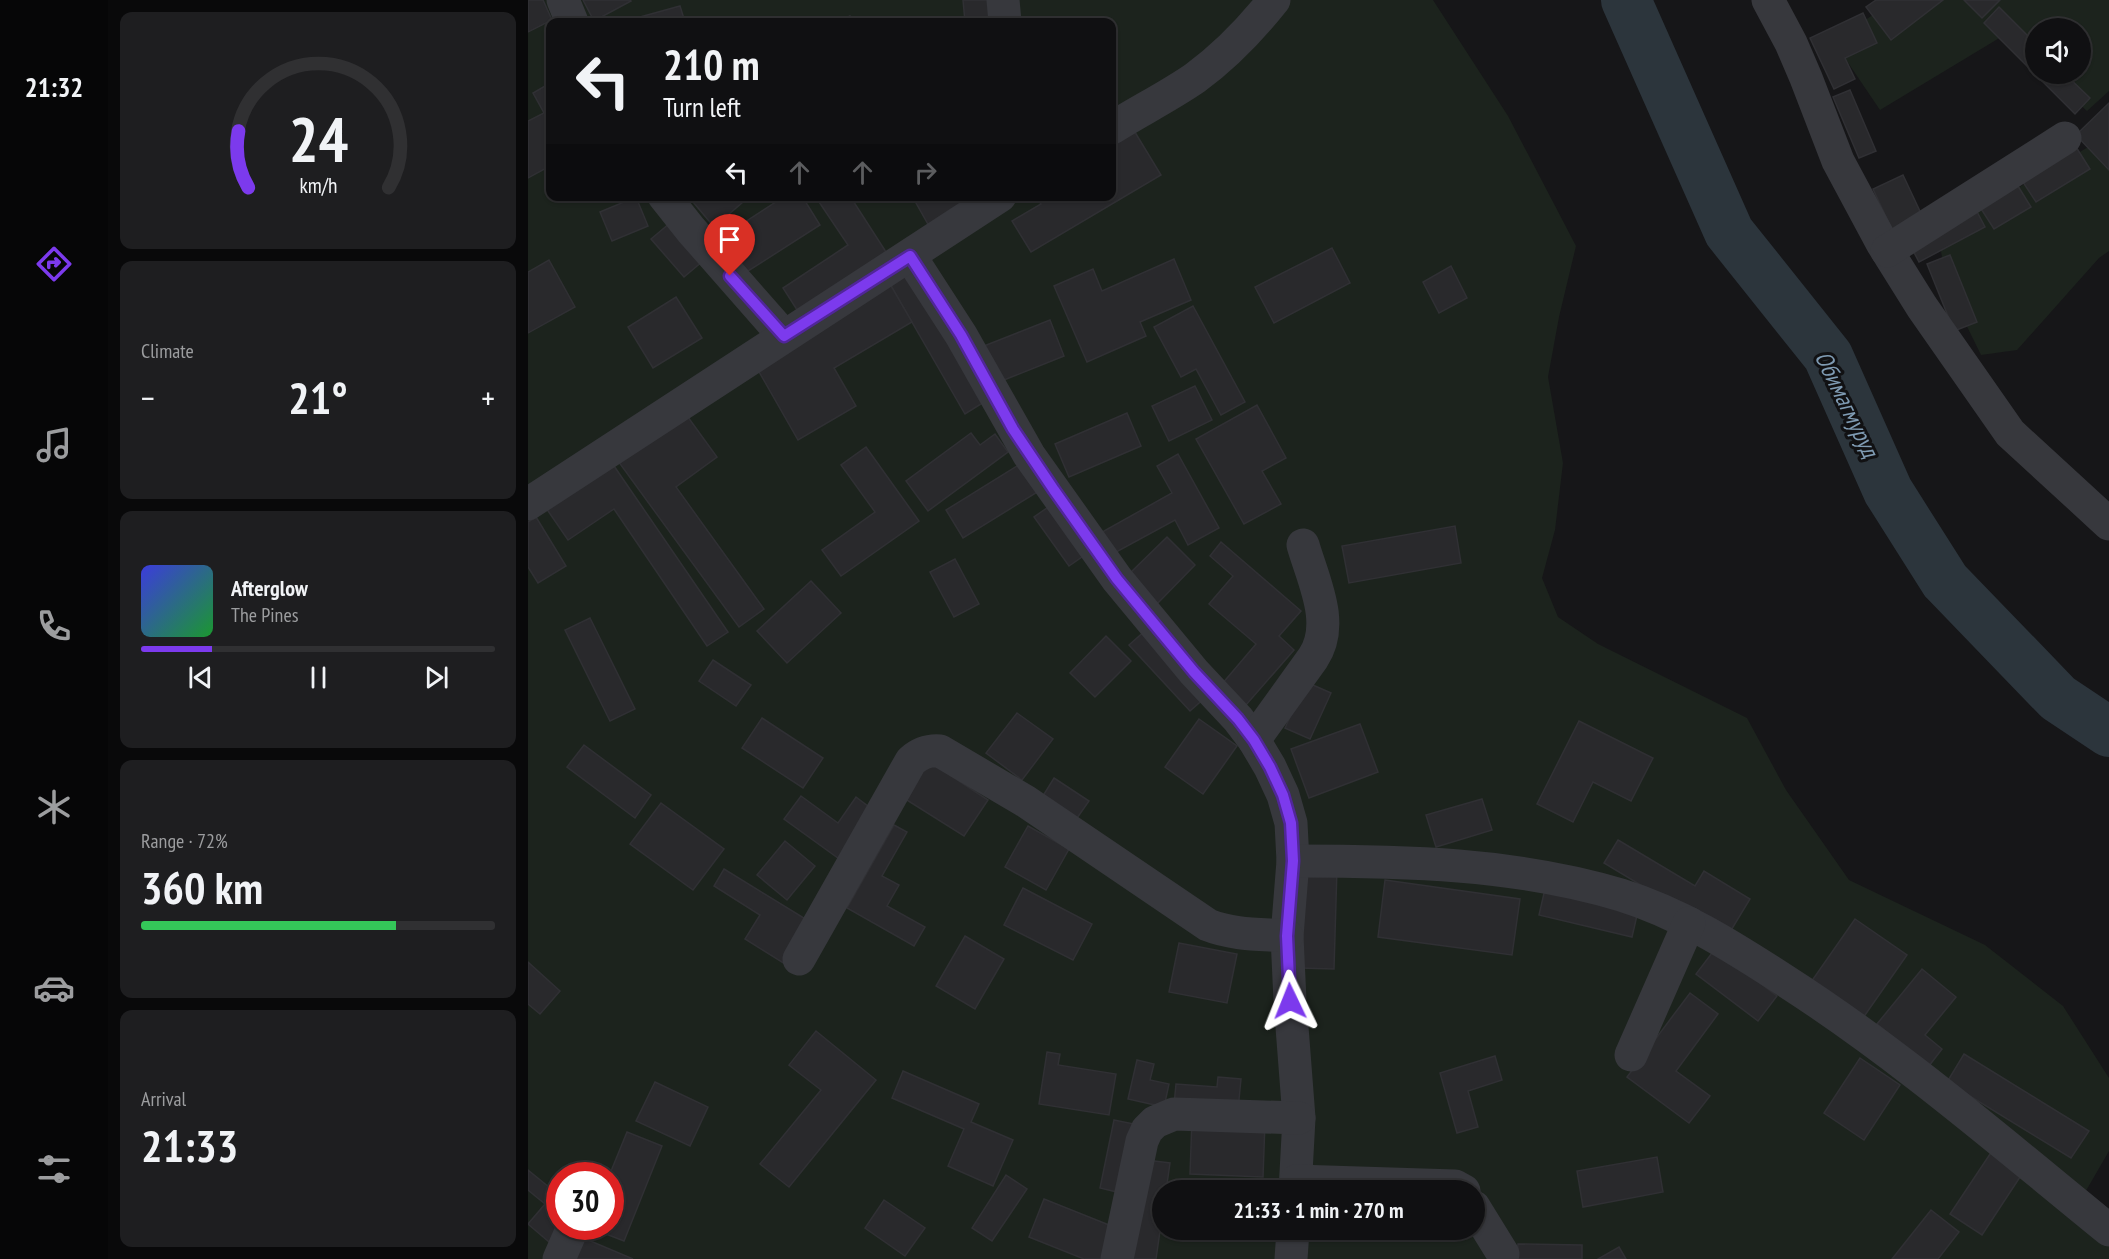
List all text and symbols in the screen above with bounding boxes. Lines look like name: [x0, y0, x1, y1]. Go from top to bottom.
map controls: [2025, 18, 2091, 84]
button: sound: [2025, 18, 2091, 84]
text: 210 m: [663, 37, 760, 92]
icon: left: [564, 42, 642, 120]
text: 21:32: [25, 70, 83, 104]
text: Turn left: [663, 90, 741, 124]
text: 24: [288, 98, 348, 179]
icon: left: [720, 156, 753, 189]
icon: ahead: [783, 156, 816, 189]
icon: ahead: [846, 156, 879, 189]
icon: right: [909, 156, 942, 189]
text: km/h: [299, 171, 337, 199]
pin: [704, 214, 755, 276]
icon: arrive: [713, 223, 746, 256]
icon: directions: [33, 243, 75, 285]
text: Climate: [141, 338, 194, 364]
water label: Обимагмуруд: [1808, 346, 1887, 463]
text: 21°: [288, 368, 348, 426]
text: −: [141, 376, 155, 419]
text: +: [481, 376, 495, 419]
icon: music: [33, 424, 75, 466]
text: Afterglow: [231, 574, 308, 602]
text: The Pines: [231, 602, 298, 628]
icon: phone: [33, 605, 75, 647]
icon: previous: [184, 661, 217, 694]
icon: pause: [302, 661, 335, 694]
icon: next: [420, 661, 453, 694]
icon: climate: [33, 786, 75, 828]
text: Range · 72%: [141, 828, 228, 854]
text: 360 km: [141, 858, 263, 916]
icon: car: [33, 967, 75, 1009]
position arrow: [1258, 969, 1322, 1033]
text: Arrival: [141, 1086, 186, 1112]
text: 21:33: [141, 1116, 238, 1174]
icon: filters: [33, 1148, 75, 1190]
speed limit sign: 30: [546, 1162, 624, 1240]
text: 21:33 · 1 min · 270 m: [1233, 1196, 1404, 1224]

